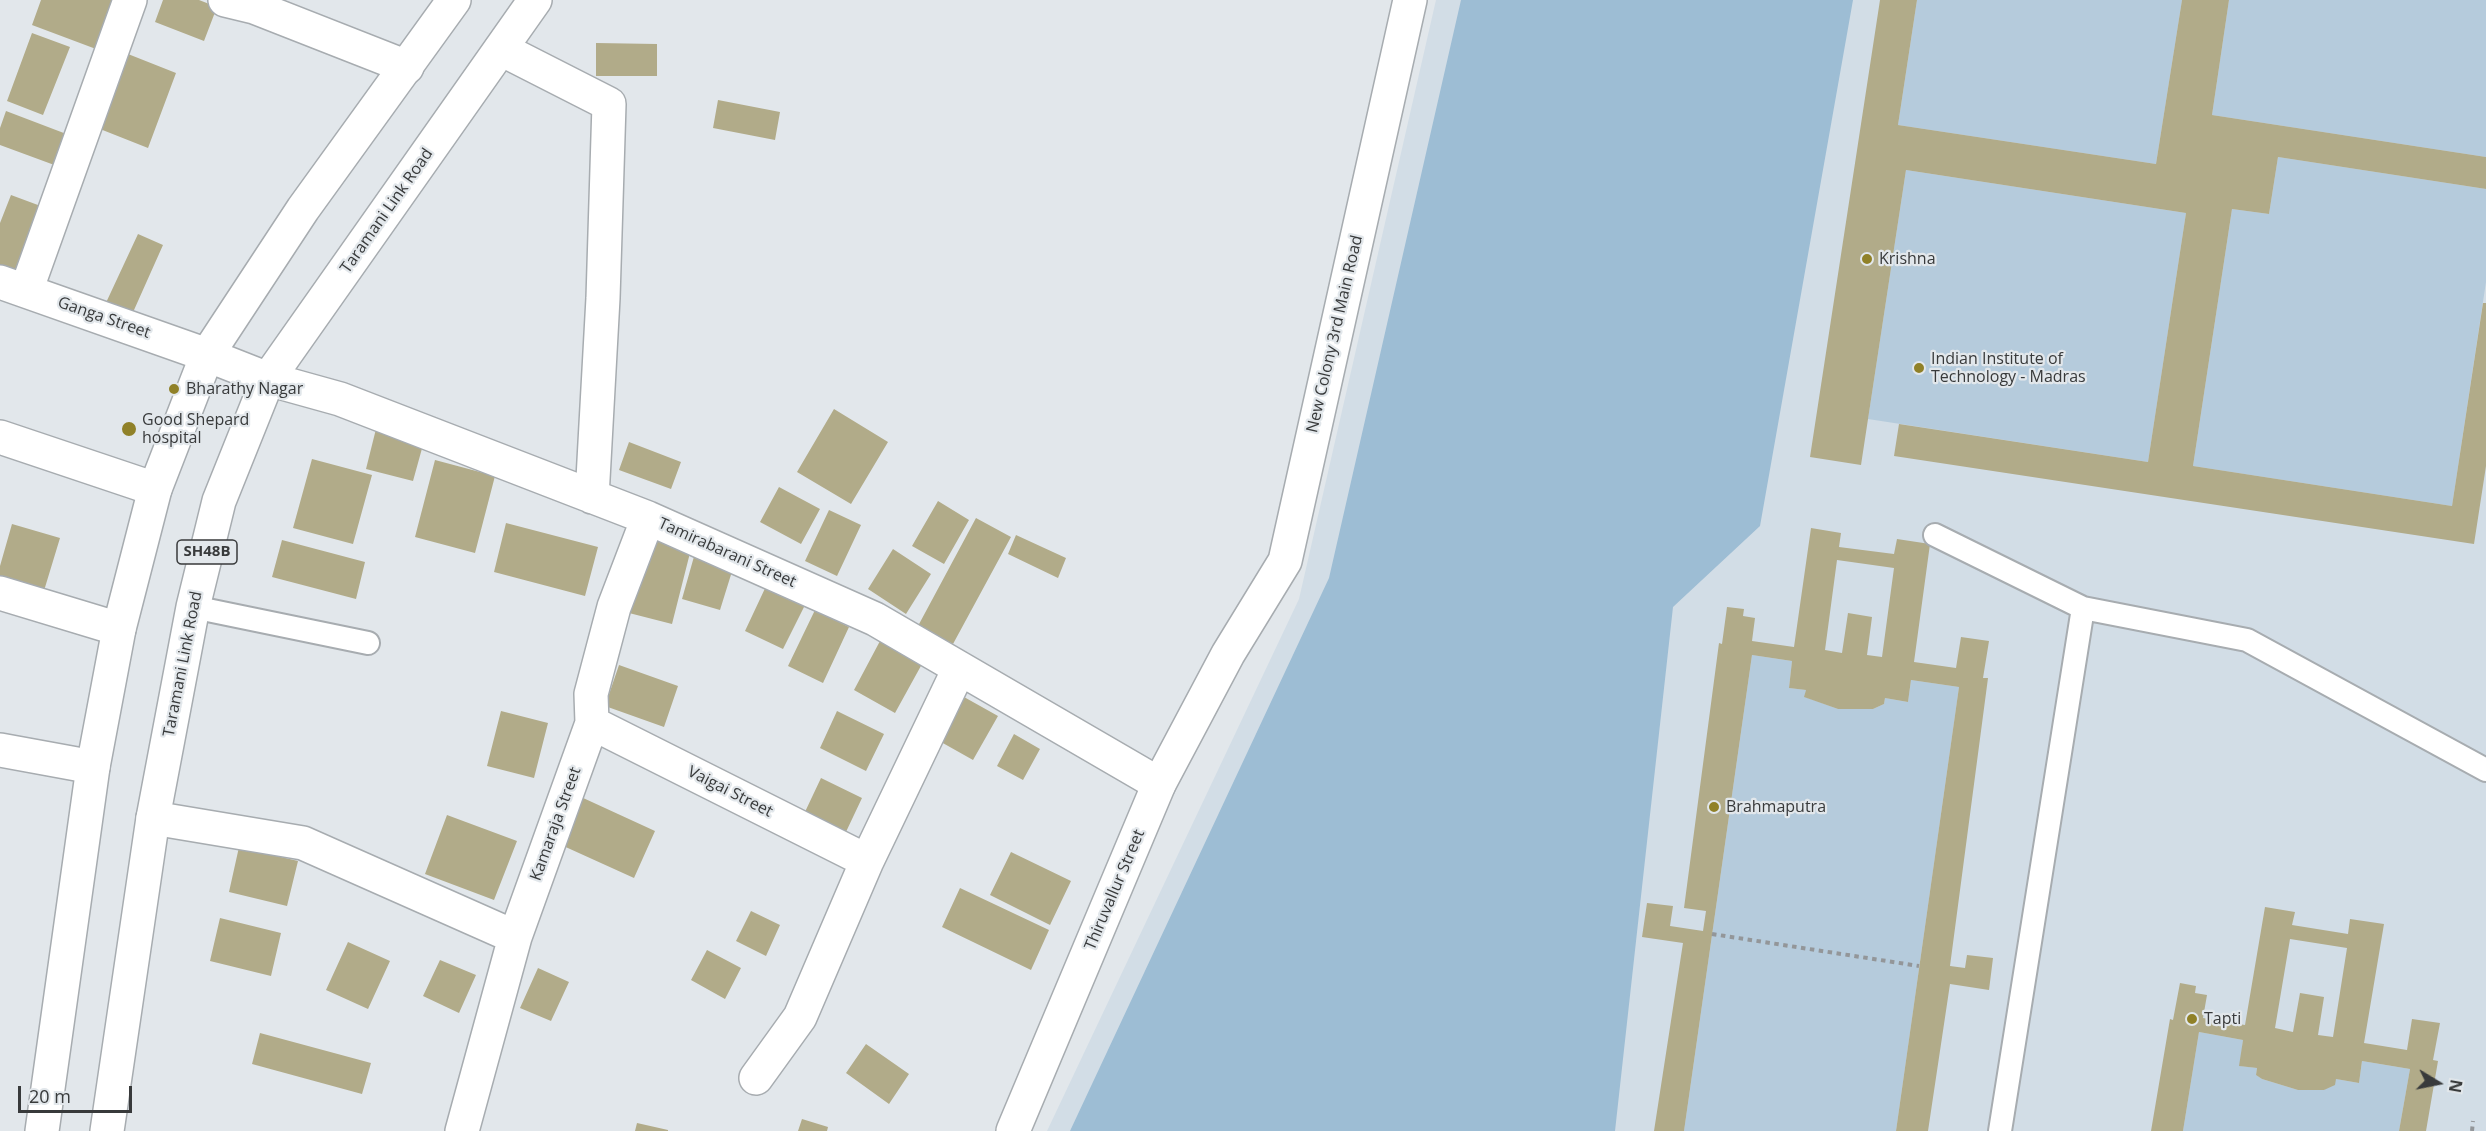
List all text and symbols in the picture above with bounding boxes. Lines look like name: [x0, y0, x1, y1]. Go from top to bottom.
street label: Taramani Link Road: [337, 145, 437, 277]
street label: New Colony 3rd Main Road: [1303, 233, 1367, 435]
place label: Krishna: [1879, 249, 1936, 269]
marker: Krishna: [1860, 252, 1874, 266]
street label: Ganga Street: [55, 293, 153, 343]
place label: Indian Institute of Technology - Madras: [1931, 349, 2086, 387]
marker: Indian Institute of Technology - Madras: [1912, 361, 1926, 375]
place label: Bharathy Nagar: [186, 379, 303, 399]
marker: Bharathy Nagar: [167, 382, 181, 396]
place label: Good Shepard hospital: [142, 410, 249, 448]
marker: Good Shepard hospital: [120, 420, 138, 438]
street label: Tamirabarani Street: [655, 514, 799, 592]
road number: SH48B: [177, 540, 237, 564]
street label: Taramani Link Road: [159, 590, 207, 738]
street label: Vaigai Street: [684, 762, 776, 822]
street label: Kamaraja Street: [527, 765, 585, 883]
place label: Brahmaputra: [1726, 797, 1826, 817]
marker: Brahmaputra: [1707, 800, 1721, 814]
street label: Thiruvallur Street: [1081, 827, 1149, 953]
place label: Tapti: [2204, 1009, 2241, 1029]
marker: Tapti: [2185, 1012, 2199, 1026]
north arrow: [2408, 1053, 2468, 1113]
scale bar: [21, 1074, 135, 1112]
text: N: [2444, 1078, 2468, 1094]
text: 20 m: [29, 1084, 71, 1108]

